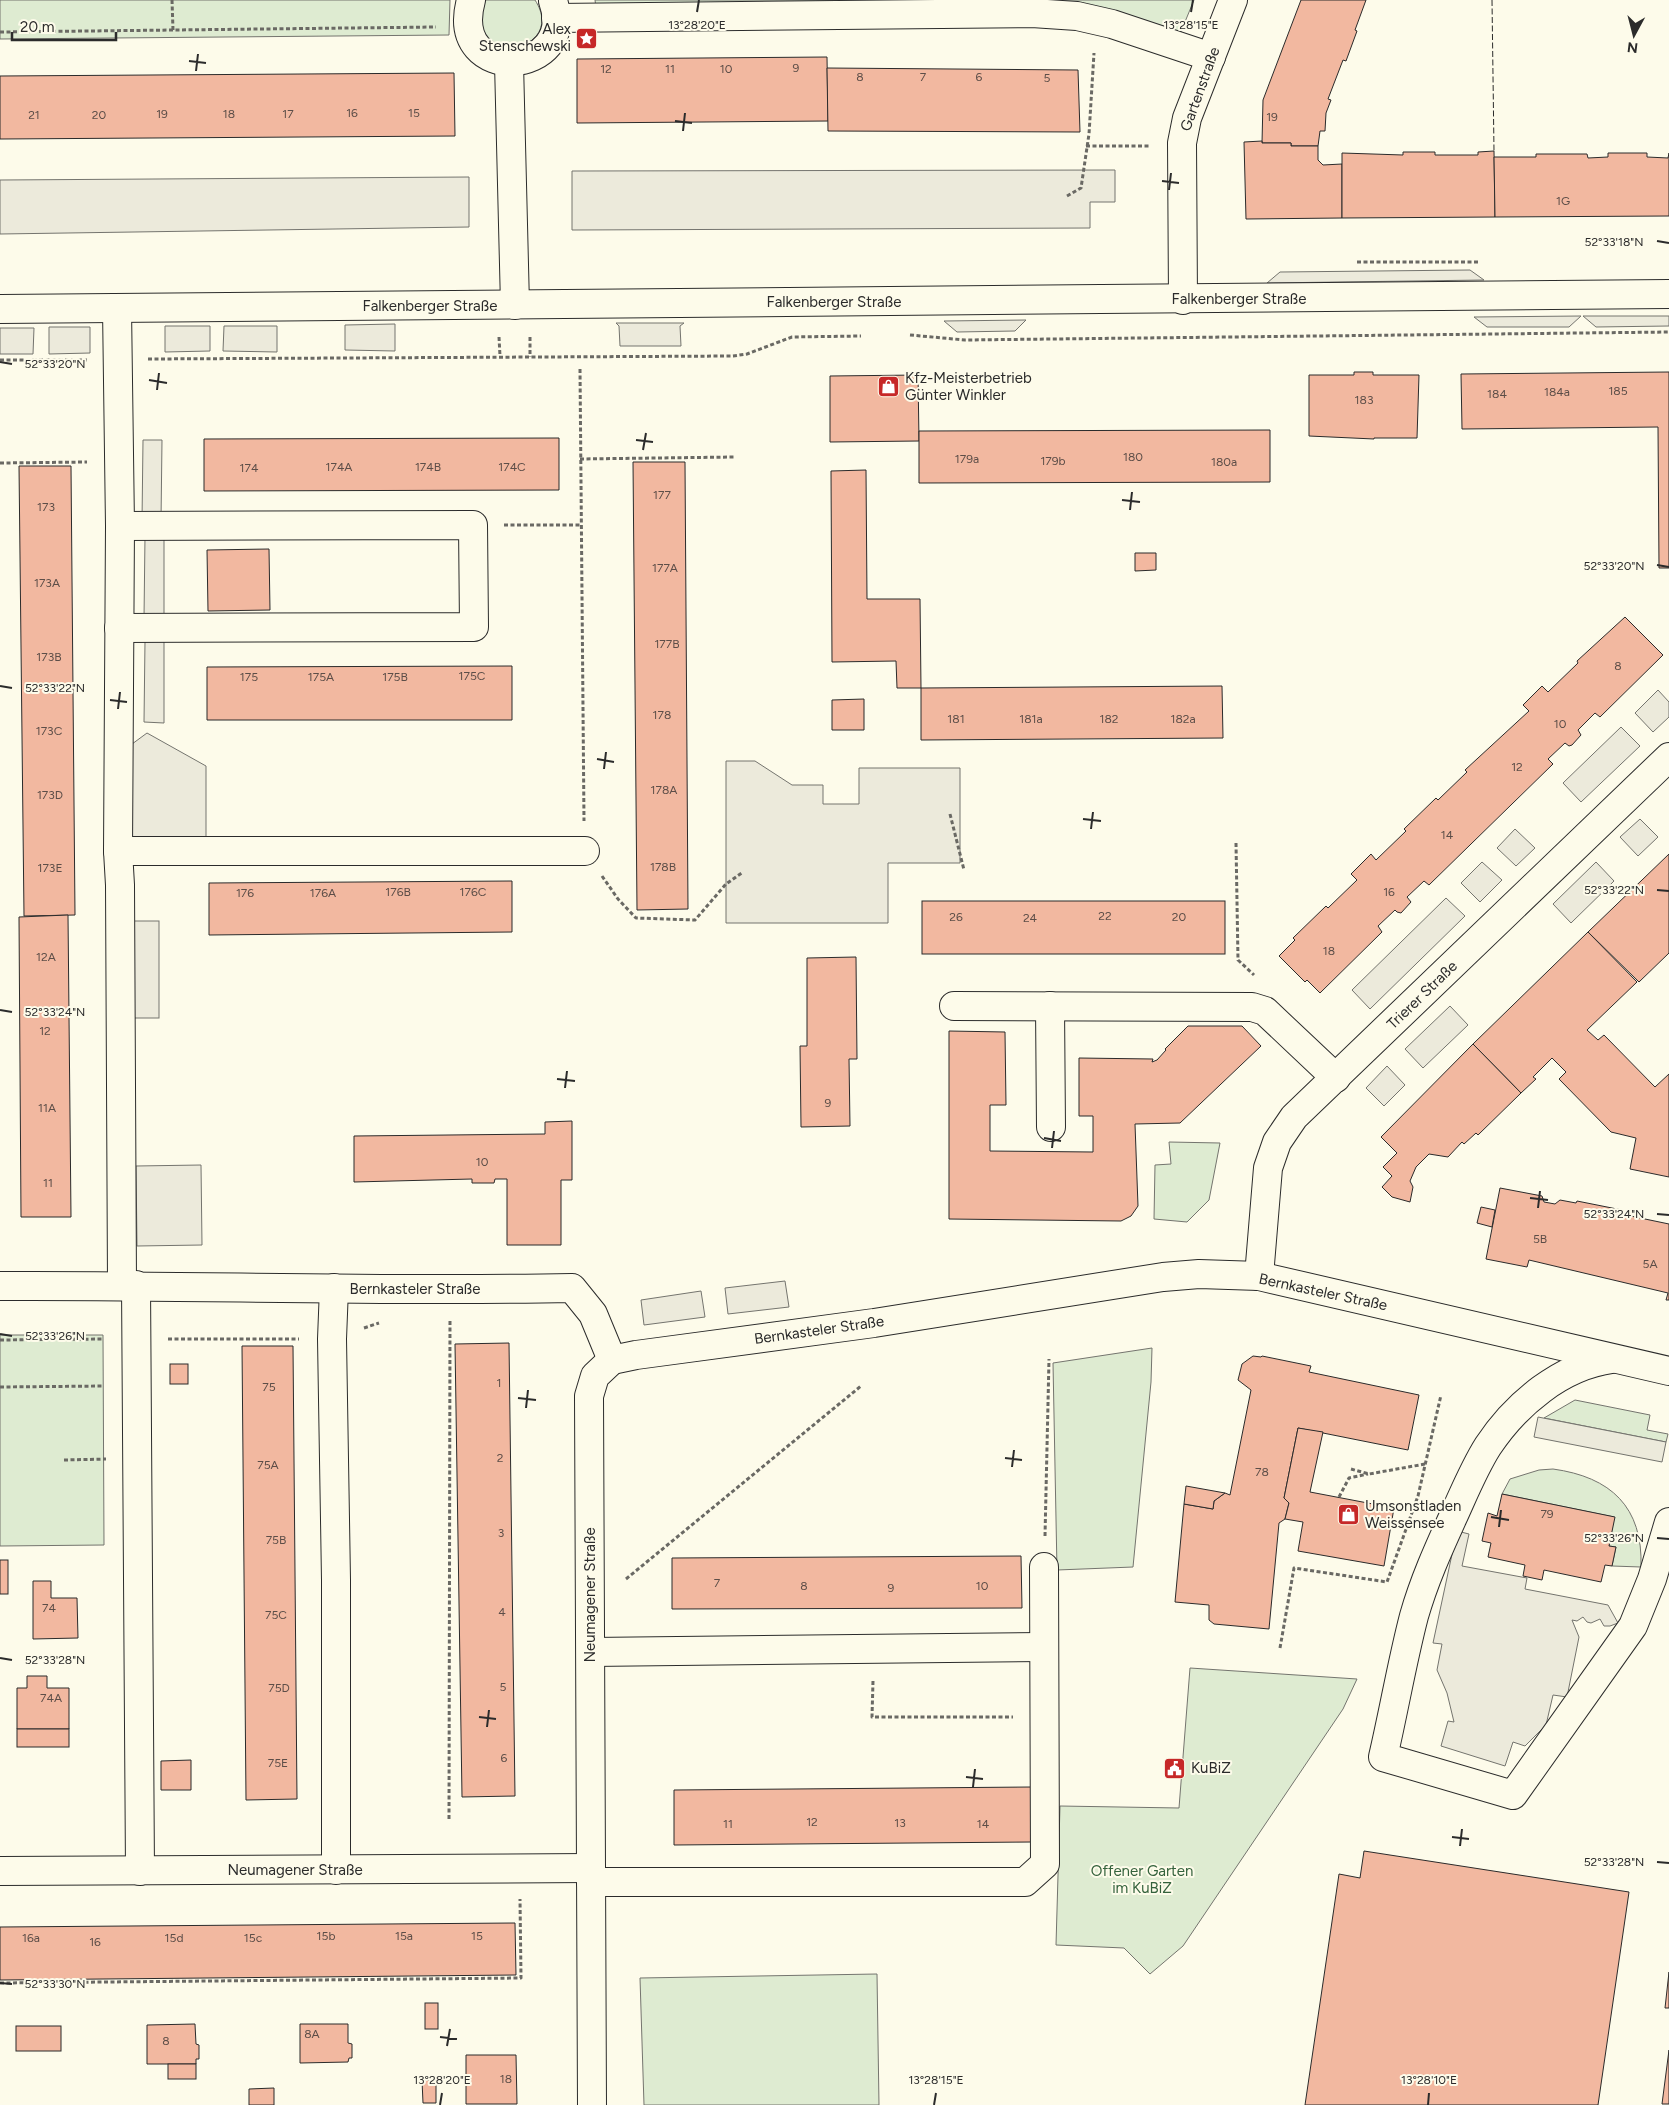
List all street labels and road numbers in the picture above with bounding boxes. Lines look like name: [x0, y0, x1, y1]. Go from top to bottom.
street label: Gartenstraße: [1176, 44, 1224, 134]
street label: Falkenberger Straße: [1172, 290, 1306, 308]
street label: Falkenberger Straße: [767, 293, 901, 311]
street label: Falkenberger Straße: [363, 297, 497, 315]
street label: Trierer Straße: [1383, 957, 1461, 1033]
street label: Bernkasteler Straße: [1257, 1270, 1389, 1314]
street label: Bernkasteler Straße: [350, 1280, 480, 1298]
street label: Bernkasteler Straße: [753, 1312, 885, 1348]
street label: Neumagener Straße: [581, 1527, 599, 1663]
street label: Neumagener Straße: [227, 1861, 363, 1879]

